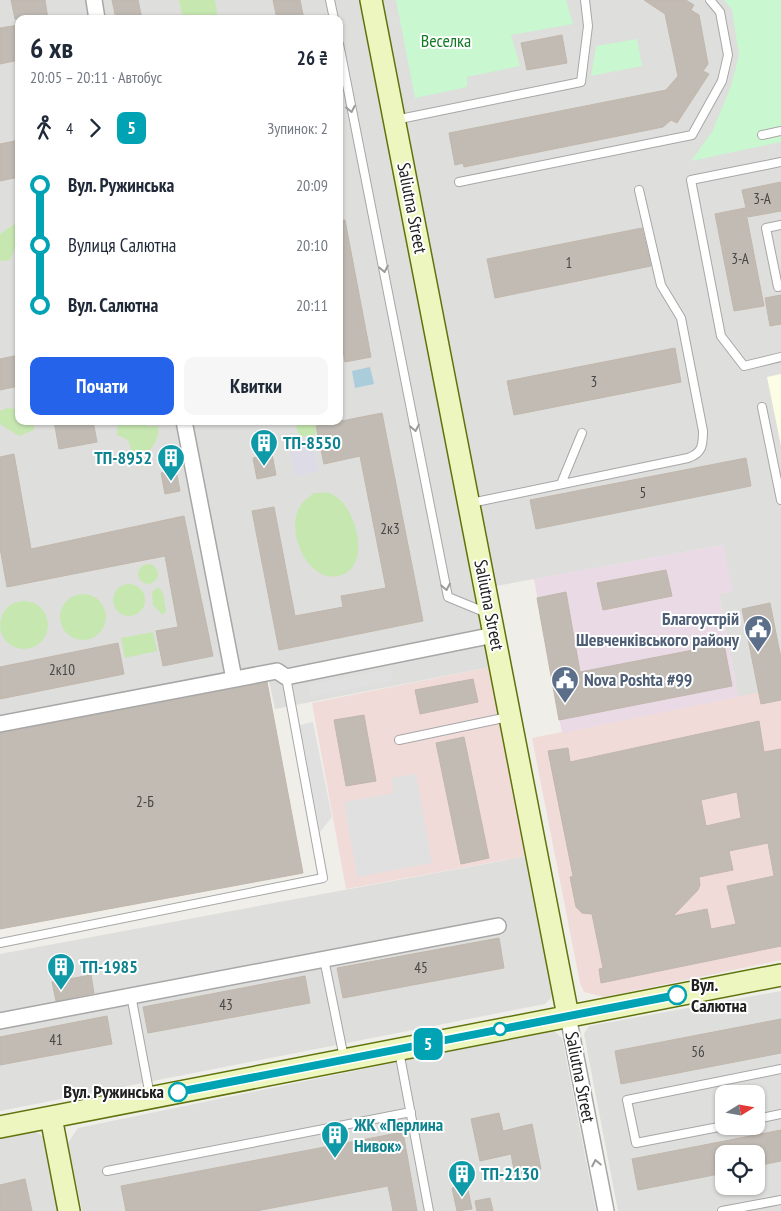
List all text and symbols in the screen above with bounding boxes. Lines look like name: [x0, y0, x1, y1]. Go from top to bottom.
text: 6 хв: [30, 29, 73, 66]
park label: Веселка: [421, 29, 471, 52]
text: 26 ₴: [297, 46, 328, 70]
text: 20:05 – 20:11 · Автобус: [30, 67, 162, 87]
one-way arrow: [346, 105, 356, 114]
icon: walk: [30, 114, 58, 142]
icon: forward: [81, 114, 109, 142]
text: 5: [127, 116, 136, 139]
text: 4: [66, 118, 73, 138]
text: Зупинок: 2: [267, 118, 328, 138]
street label: Saliutna Street: [392, 161, 433, 255]
text: Вул. Ружинська: [68, 173, 174, 197]
text: 20:09: [296, 175, 328, 195]
house number: 3-А: [753, 189, 772, 208]
text: Вулиця Салютна: [68, 233, 176, 257]
text: 20:10: [296, 235, 328, 255]
house number: 3-А: [731, 249, 750, 268]
house number: 1: [566, 253, 572, 272]
one-way arrow: [378, 264, 388, 273]
text: Вул. Салютна: [68, 293, 158, 317]
text: 20:11: [296, 295, 328, 315]
button: Почати: [30, 357, 174, 415]
button: Квитки: [184, 357, 328, 415]
house number: 3: [591, 372, 597, 391]
one-way arrow: [410, 424, 420, 432]
building icon: ТП-8550: [249, 428, 279, 467]
place label: ТП-8550: [283, 431, 341, 454]
building icon: ТП-8952: [156, 443, 186, 482]
place label: ТП-8952: [94, 446, 152, 469]
house number: 5: [640, 483, 646, 502]
house number: 2к3: [380, 519, 400, 538]
street label: Saliutna Street: [469, 558, 510, 652]
one-way arrow: [441, 583, 451, 592]
place label: Благоустрій Шевченківського району: [576, 607, 740, 651]
public building icon: Благоустрій Шевченківського району: [743, 614, 773, 653]
house number: 2к10: [49, 660, 75, 679]
public building icon: Nova Poshta #99: [550, 665, 580, 704]
place label: Nova Poshta #99: [584, 668, 692, 691]
house number: 2-Б: [136, 792, 154, 811]
building icon: ТП-1985: [46, 952, 76, 991]
place label: ТП-1985: [80, 955, 138, 978]
house number: 45: [414, 958, 428, 977]
place label: Вул. Салютна: [691, 973, 747, 1017]
marker: Вул. Салютна: [667, 985, 687, 1005]
house number: 43: [219, 995, 233, 1014]
unlabelled marker: [493, 1022, 507, 1036]
line badge: 5: [412, 1028, 444, 1060]
house number: 41: [49, 1030, 63, 1049]
street label: Saliutna Street: [560, 1030, 601, 1124]
text: 5: [424, 1032, 432, 1055]
house number: 56: [691, 1042, 705, 1061]
place label: Вул. Ружинська: [63, 1080, 164, 1103]
marker: Вул. Ружинська: [168, 1082, 188, 1102]
north arrow: [715, 1085, 765, 1135]
map controls: [715, 1085, 765, 1195]
place label: ЖК «Перлина Нивок»: [353, 1113, 443, 1157]
building icon: ЖК «Перлина Нивок»: [320, 1120, 350, 1159]
button: locate: [715, 1145, 765, 1195]
building icon: ТП-2130: [447, 1159, 477, 1198]
one-way arrow: [592, 1159, 602, 1168]
place label: ТП-2130: [481, 1162, 539, 1185]

